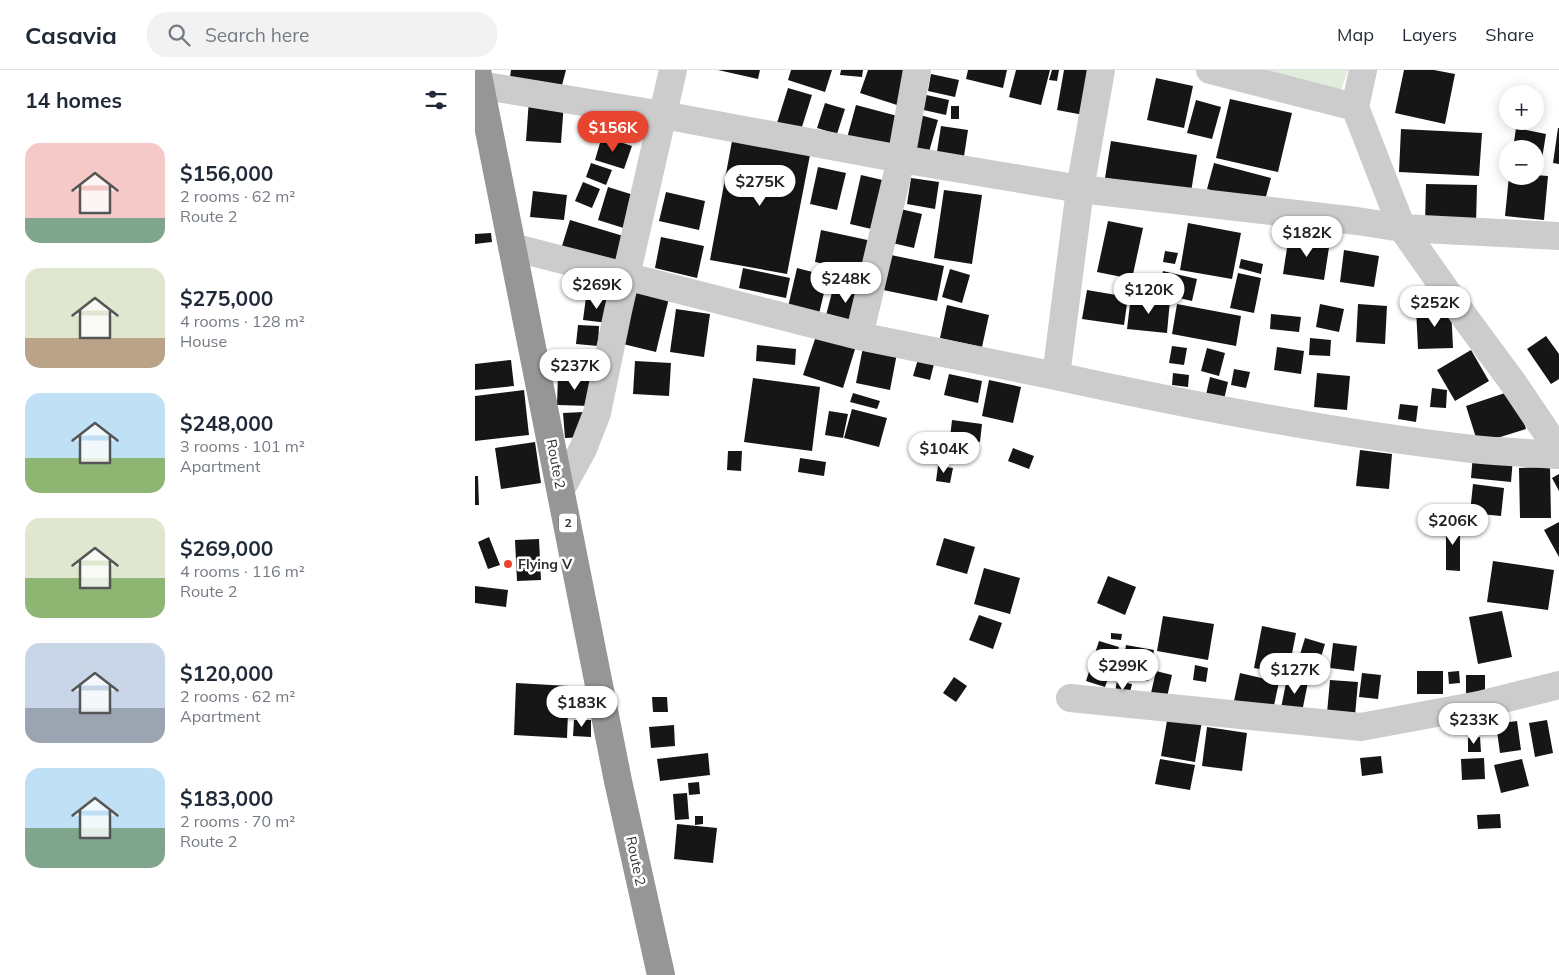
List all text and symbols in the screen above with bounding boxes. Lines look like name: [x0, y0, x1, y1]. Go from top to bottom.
search box: [147, 12, 497, 57]
text: Casavia: [25, 20, 117, 50]
icon: search: [165, 21, 193, 49]
text: Search here: [205, 23, 309, 47]
text: Map: [1337, 23, 1374, 46]
text: Layers: [1402, 23, 1457, 46]
text: Share: [1485, 23, 1534, 46]
map controls: [1499, 85, 1544, 185]
button: +: [1499, 85, 1544, 130]
icon: filters: [422, 86, 450, 114]
text: 14 homes: [25, 87, 122, 113]
pin: $156K: [578, 111, 648, 153]
text: $156K: [588, 117, 638, 137]
button: −: [1499, 140, 1544, 185]
text: $156,000: [180, 160, 273, 186]
icon: home: [65, 163, 125, 223]
pin: $275K: [725, 164, 795, 207]
text: $275K: [735, 171, 785, 191]
text: 2 rooms · 62 m²: [180, 186, 295, 206]
text: Route 2: [180, 206, 237, 226]
pin: $182K: [1272, 216, 1342, 258]
text: $182K: [1282, 222, 1332, 242]
pin: $248K: [811, 262, 881, 304]
pin: $269K: [562, 268, 632, 310]
text: $248K: [821, 268, 871, 288]
pin: $120K: [1114, 272, 1184, 315]
text: $269K: [572, 274, 622, 294]
text: $120K: [1124, 279, 1174, 299]
text: $275,000: [180, 285, 273, 311]
pin: $252K: [1400, 286, 1470, 328]
icon: home: [65, 288, 125, 348]
text: $252K: [1410, 292, 1460, 312]
text: 4 rooms · 128 m²: [180, 311, 305, 331]
text: House: [180, 331, 227, 351]
pin: $237K: [540, 348, 610, 391]
text: $237K: [550, 355, 600, 375]
text: $248,000: [180, 410, 273, 436]
icon: home: [65, 413, 125, 473]
pin: $104K: [909, 432, 979, 474]
text: 3 rooms · 101 m²: [180, 436, 305, 456]
street label: Route 2: [542, 438, 570, 490]
text: $104K: [919, 438, 969, 458]
text: Apartment: [180, 456, 261, 476]
pin: $206K: [1418, 504, 1488, 546]
text: $206K: [1428, 510, 1478, 530]
road number: 2: [559, 513, 577, 532]
text: $269,000: [180, 535, 273, 561]
icon: home: [65, 538, 125, 598]
place label: Flying V: [518, 555, 573, 573]
marker: Flying V: [502, 558, 514, 570]
text: 4 rooms · 116 m²: [180, 561, 305, 581]
text: Route 2: [180, 581, 237, 601]
pin: $299K: [1088, 648, 1158, 691]
pin: $127K: [1260, 652, 1330, 695]
text: $299K: [1098, 655, 1148, 675]
text: $127K: [1270, 659, 1320, 679]
text: $120,000: [180, 660, 273, 686]
icon: home: [65, 663, 125, 723]
text: 2 rooms · 62 m²: [180, 686, 295, 706]
pin: $183K: [547, 686, 617, 728]
text: $183K: [557, 692, 607, 712]
pin: $233K: [1439, 702, 1509, 745]
text: Apartment: [180, 706, 261, 726]
text: $233K: [1449, 709, 1499, 729]
text: $183,000: [180, 785, 273, 811]
icon: home: [65, 788, 125, 848]
text: 2 rooms · 70 m²: [180, 811, 295, 831]
text: Route 2: [180, 831, 237, 851]
street label: Route 2: [622, 835, 650, 887]

